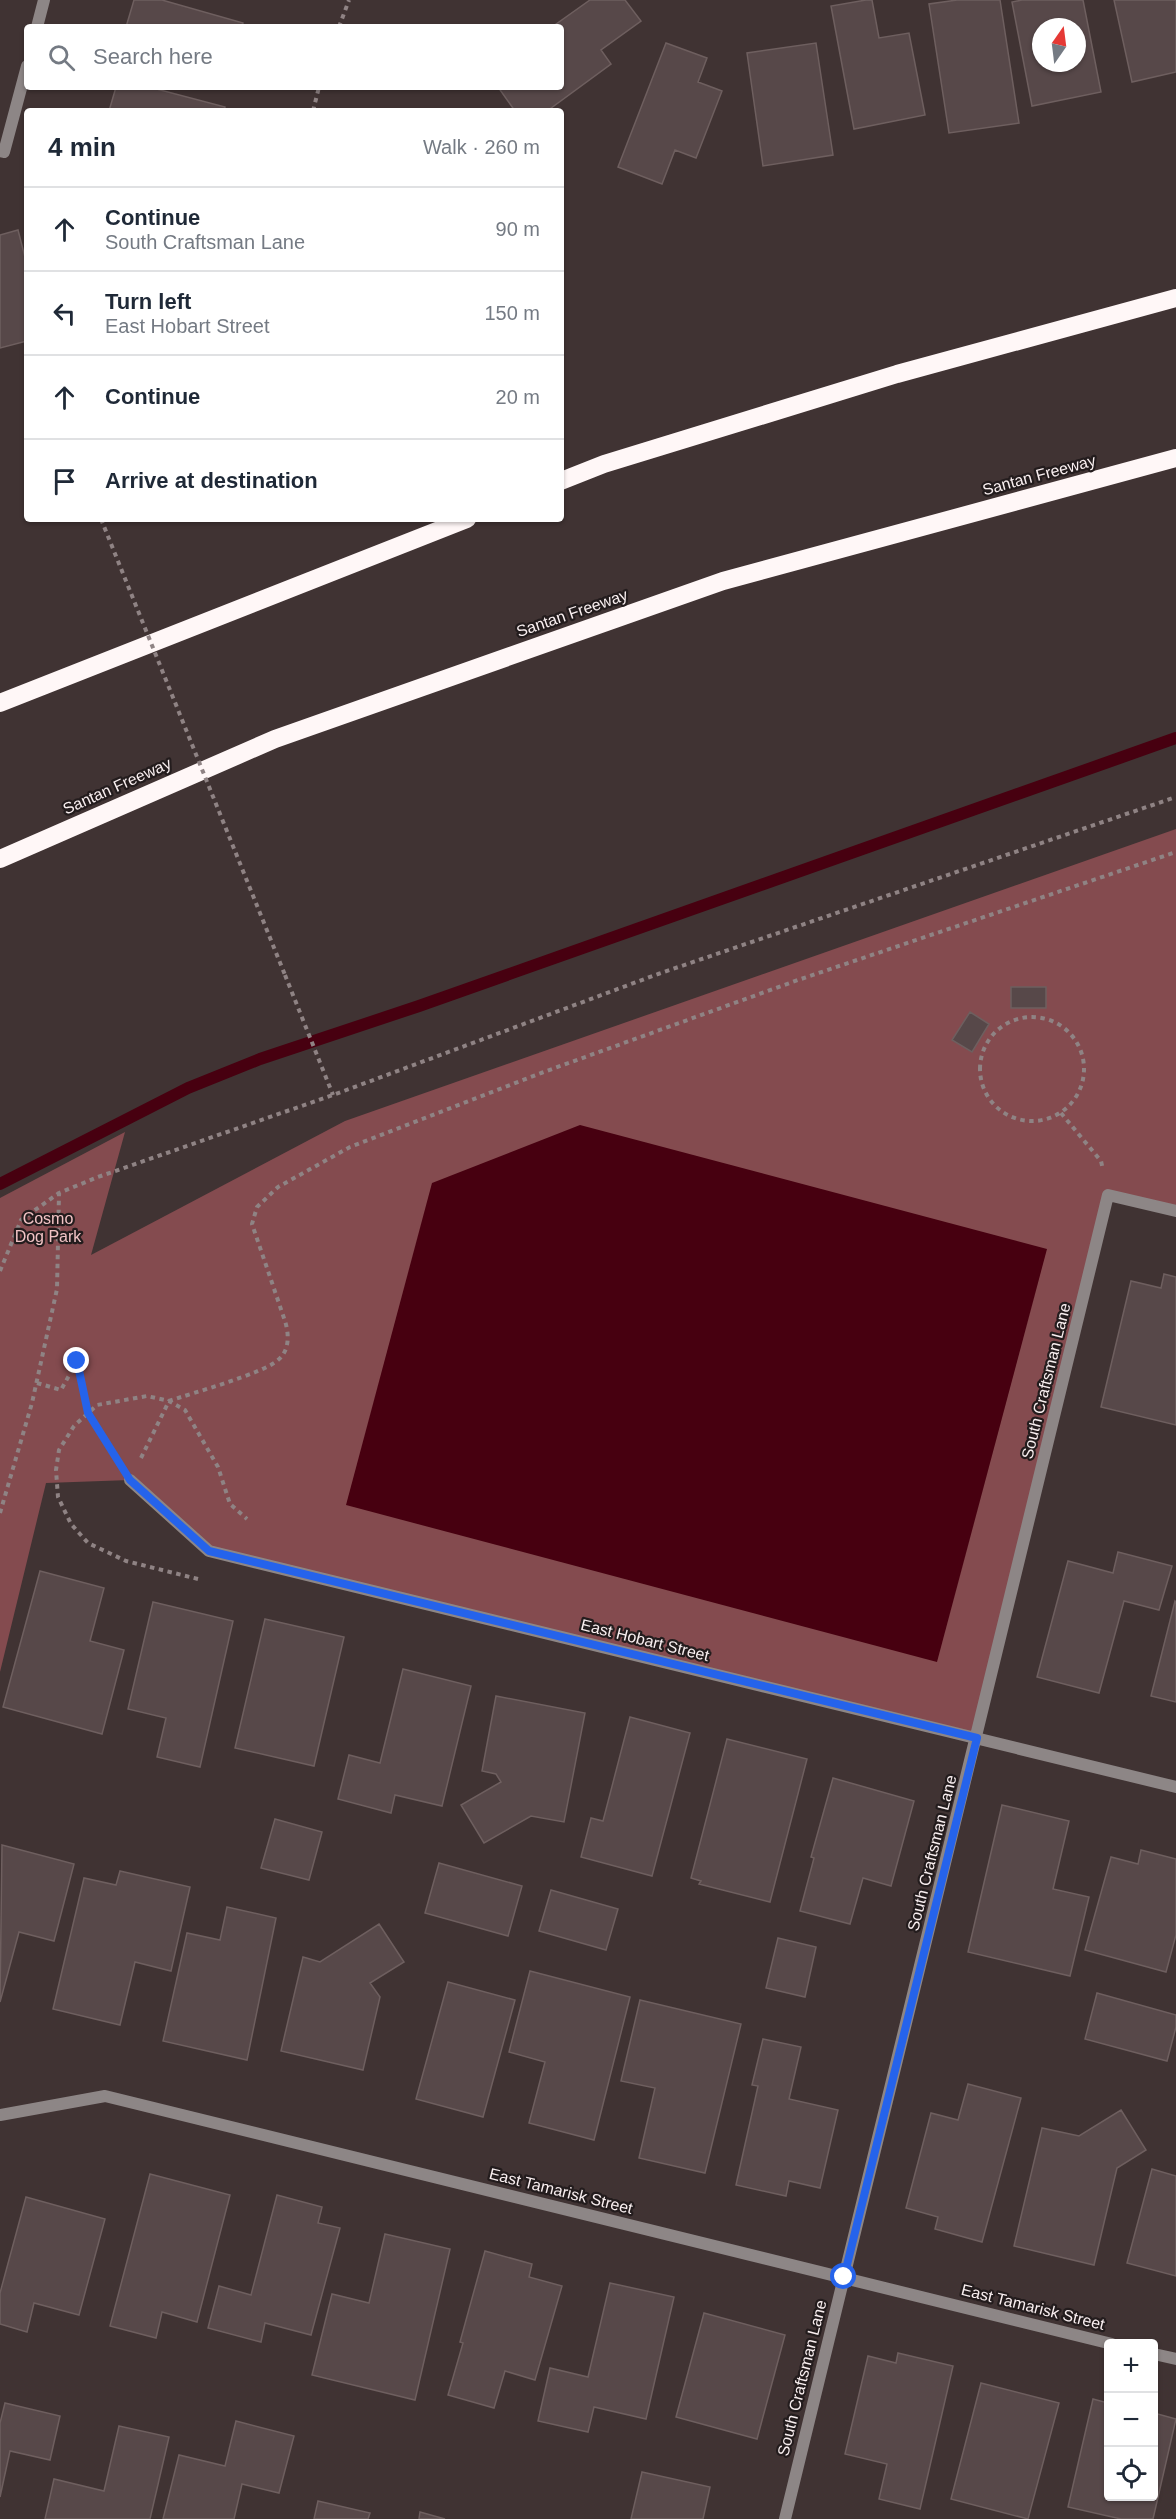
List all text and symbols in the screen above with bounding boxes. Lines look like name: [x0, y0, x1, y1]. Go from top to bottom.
north arrow: [1032, 18, 1086, 72]
search box: [24, 24, 564, 90]
icon: search: [45, 41, 78, 74]
text: Search here: [93, 44, 213, 69]
text: 4 min: [48, 132, 116, 162]
text: Walk · 260 m: [423, 136, 540, 158]
text: Continue: [105, 205, 200, 230]
icon: ahead: [48, 213, 81, 246]
text: 90 m: [496, 218, 540, 240]
text: South Craftsman Lane: [105, 231, 305, 253]
text: Turn left: [105, 289, 191, 314]
icon: left: [48, 297, 81, 330]
text: 150 m: [484, 302, 540, 324]
text: East Hobart Street: [105, 315, 270, 337]
icon: ahead: [48, 381, 81, 414]
text: Continue: [105, 384, 200, 409]
text: 20 m: [496, 386, 540, 408]
street label: Santan Freeway: [981, 452, 1097, 498]
icon: arrive: [48, 465, 81, 498]
text: Arrive at destination: [105, 468, 318, 493]
street label: Santan Freeway: [514, 586, 630, 640]
street label: Santan Freeway: [60, 755, 174, 817]
park label: Cosmo Dog Park: [15, 1210, 82, 1245]
street label: South Craftsman Lane: [1018, 1301, 1074, 1461]
route end: [63, 1347, 89, 1373]
street label: East Hobart Street: [579, 1616, 711, 1664]
street label: South Craftsman Lane: [904, 1773, 960, 1933]
street label: East Tamarisk Street: [487, 2165, 635, 2217]
route start: [830, 2263, 856, 2289]
street label: East Tamarisk Street: [959, 2281, 1107, 2333]
street label: South Craftsman Lane: [774, 2298, 830, 2458]
map controls: [1104, 2339, 1158, 2501]
button: +: [1104, 2339, 1158, 2393]
button: −: [1104, 2393, 1158, 2447]
button: locate: [1104, 2447, 1158, 2501]

